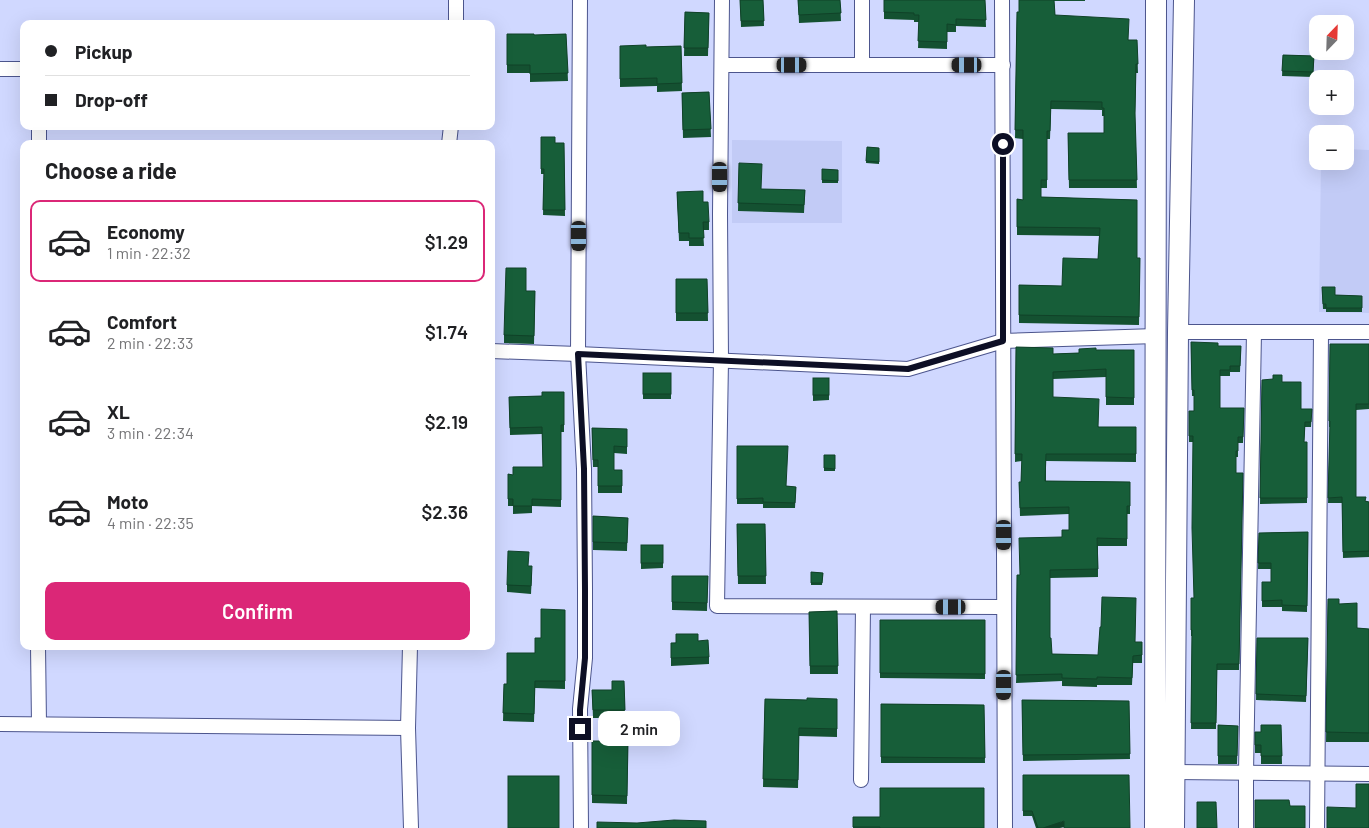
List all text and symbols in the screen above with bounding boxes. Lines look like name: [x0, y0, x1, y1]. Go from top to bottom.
north arrow: [1309, 15, 1354, 60]
map controls: [1309, 15, 1354, 170]
text: Pickup: [75, 40, 133, 63]
car: [777, 58, 807, 73]
car: [952, 58, 982, 73]
button: +: [1309, 70, 1354, 115]
text: Drop-off: [75, 88, 148, 111]
button: −: [1309, 125, 1354, 170]
route start: [992, 133, 1014, 155]
text: Choose a ride: [45, 157, 177, 183]
car: [712, 162, 727, 192]
icon: car: [47, 219, 92, 264]
text: Economy: [107, 220, 185, 243]
car: [571, 221, 586, 251]
text: $1.29: [425, 230, 468, 253]
text: 1 min · 22:32: [107, 243, 191, 262]
icon: car: [47, 309, 92, 354]
text: Comfort: [107, 310, 177, 333]
text: $1.74: [425, 320, 468, 343]
text: 2 min · 22:33: [107, 333, 194, 352]
icon: car: [47, 399, 92, 444]
text: XL: [107, 400, 130, 423]
text: $2.19: [425, 410, 468, 433]
text: 3 min · 22:34: [107, 423, 194, 442]
icon: car: [47, 489, 92, 534]
text: Moto: [107, 490, 149, 513]
text: $2.36: [421, 500, 468, 523]
text: 4 min · 22:35: [107, 513, 194, 532]
car: [996, 520, 1011, 550]
button: Confirm: [45, 582, 470, 640]
car: [936, 600, 966, 615]
car: [996, 670, 1011, 700]
callout: 2 min: [598, 712, 680, 746]
route end: [569, 718, 591, 740]
text: 2 min: [620, 719, 658, 738]

